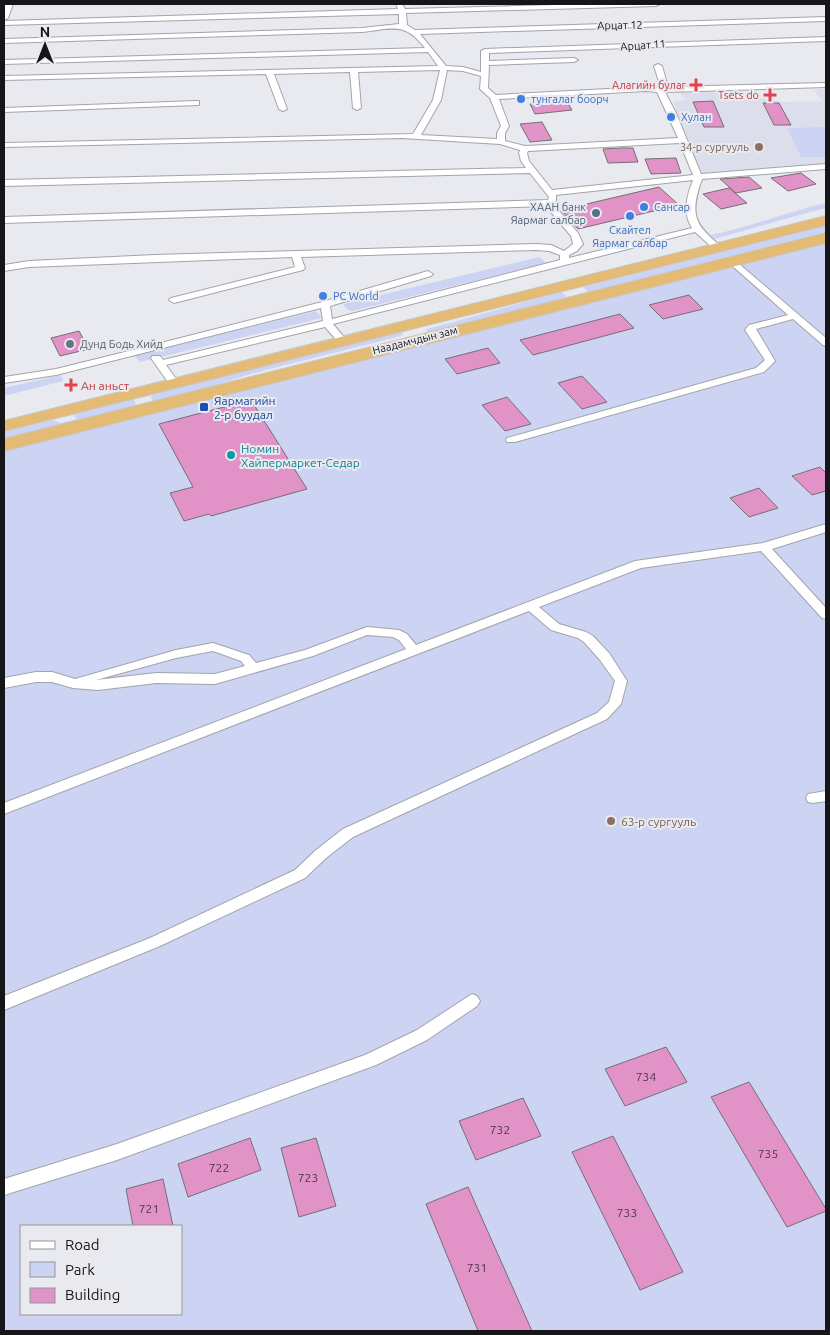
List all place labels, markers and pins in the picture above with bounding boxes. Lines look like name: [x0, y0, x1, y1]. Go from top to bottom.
place label: Алагийн булаг: [612, 79, 687, 91]
marker: Алагийн булаг: [690, 79, 702, 91]
marker: Tsets do: [763, 88, 777, 102]
place label: Tsets do: [718, 89, 759, 101]
marker: тунгалаг боорч: [515, 93, 527, 105]
place label: тунгалаг боорч: [531, 93, 608, 105]
marker: Хулан: [665, 111, 677, 123]
place label: Хулан: [681, 111, 711, 123]
place label: 34-р сургууль: [680, 141, 749, 153]
marker: 34-р сургууль: [753, 141, 765, 153]
place label: ХААН банк Яармаг салбар: [511, 201, 586, 226]
marker: Сансар: [638, 201, 650, 213]
place label: Сансар: [654, 201, 690, 213]
marker: ХААН банк Яармаг салбар: [590, 207, 602, 219]
marker: Скайтел Яармаг салбар: [624, 210, 636, 222]
place label: Скайтел Яармаг салбар: [592, 224, 668, 249]
marker: PC World: [317, 290, 329, 302]
place label: PC World: [333, 290, 379, 302]
marker: Дунд Бодь Хийд: [64, 338, 76, 350]
place label: Дунд Бодь Хийд: [80, 338, 163, 350]
marker: Ан аньст: [65, 379, 77, 391]
place label: Ан аньст: [81, 379, 130, 392]
place label: Яармагийн 2-р буудал: [214, 394, 276, 421]
marker: Яармагийн 2-р буудал: [198, 401, 210, 413]
place label: Номин Хайпермаркет-Седар: [241, 442, 360, 469]
marker: Номин Хайпермаркет-Седар: [225, 449, 237, 461]
marker: 63-р сургууль: [605, 815, 617, 827]
place label: 63-р сургууль: [621, 815, 696, 828]

